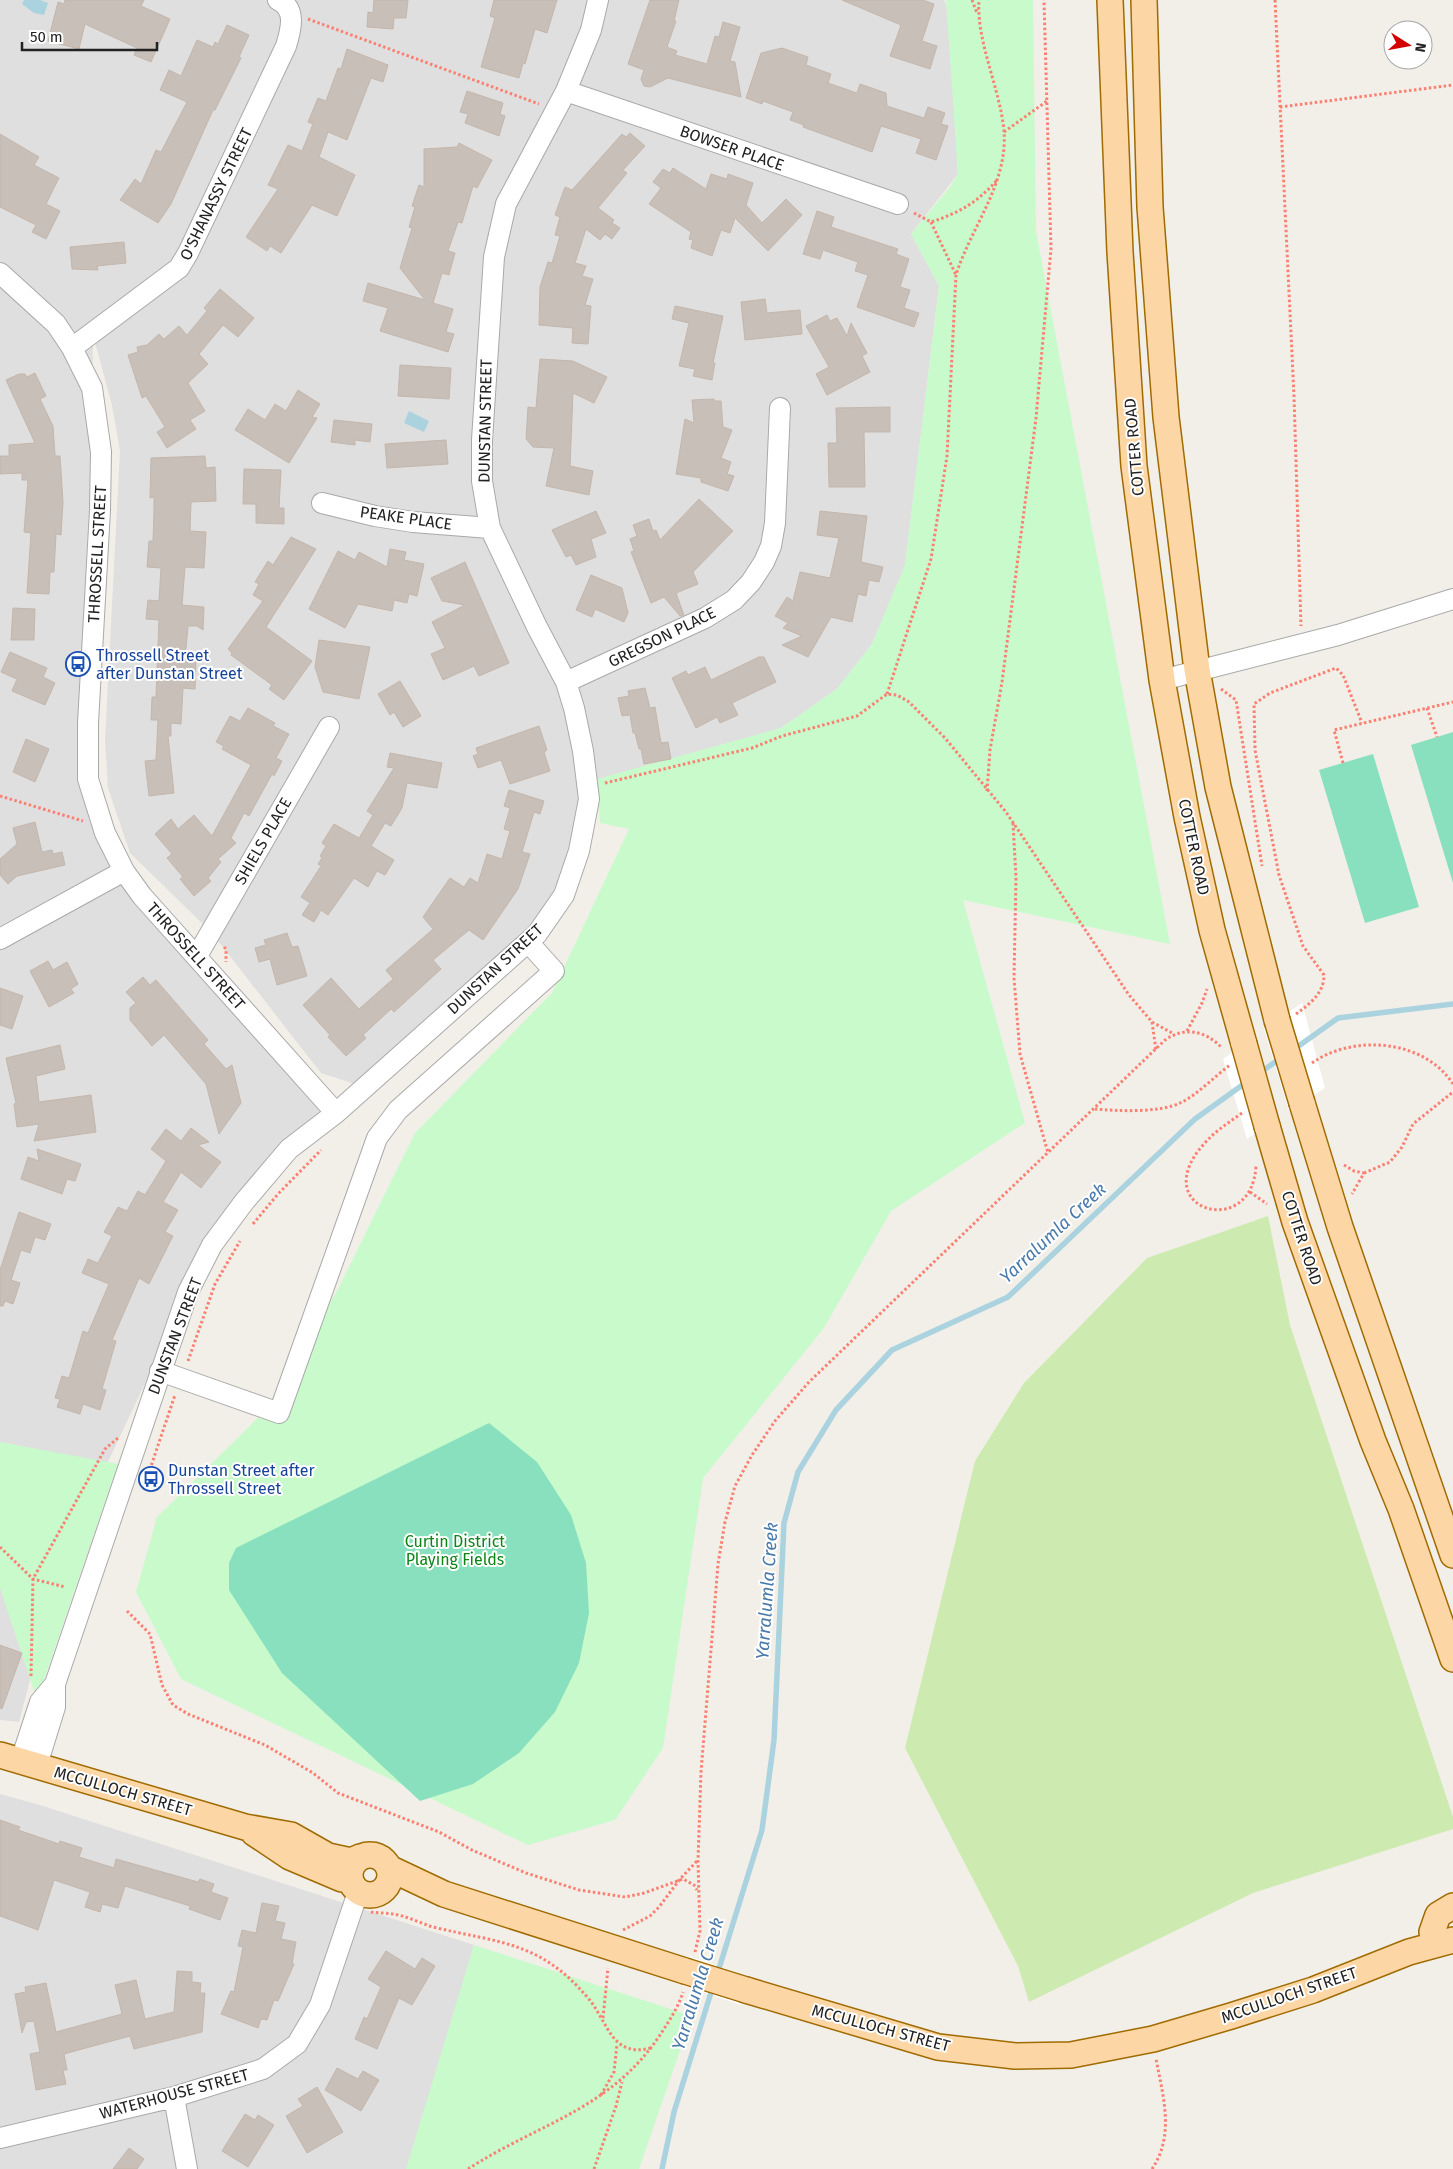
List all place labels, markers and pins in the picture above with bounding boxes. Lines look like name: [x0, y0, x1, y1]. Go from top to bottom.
place label: Throssell Street after Dunstan Street: [96, 646, 243, 683]
bus stop icon: Throssell Street after Dunstan Street: [65, 651, 91, 677]
place label: Dunstan Street after Throssell Street: [168, 1461, 315, 1498]
bus stop icon: Dunstan Street after Throssell Street: [138, 1466, 164, 1492]

